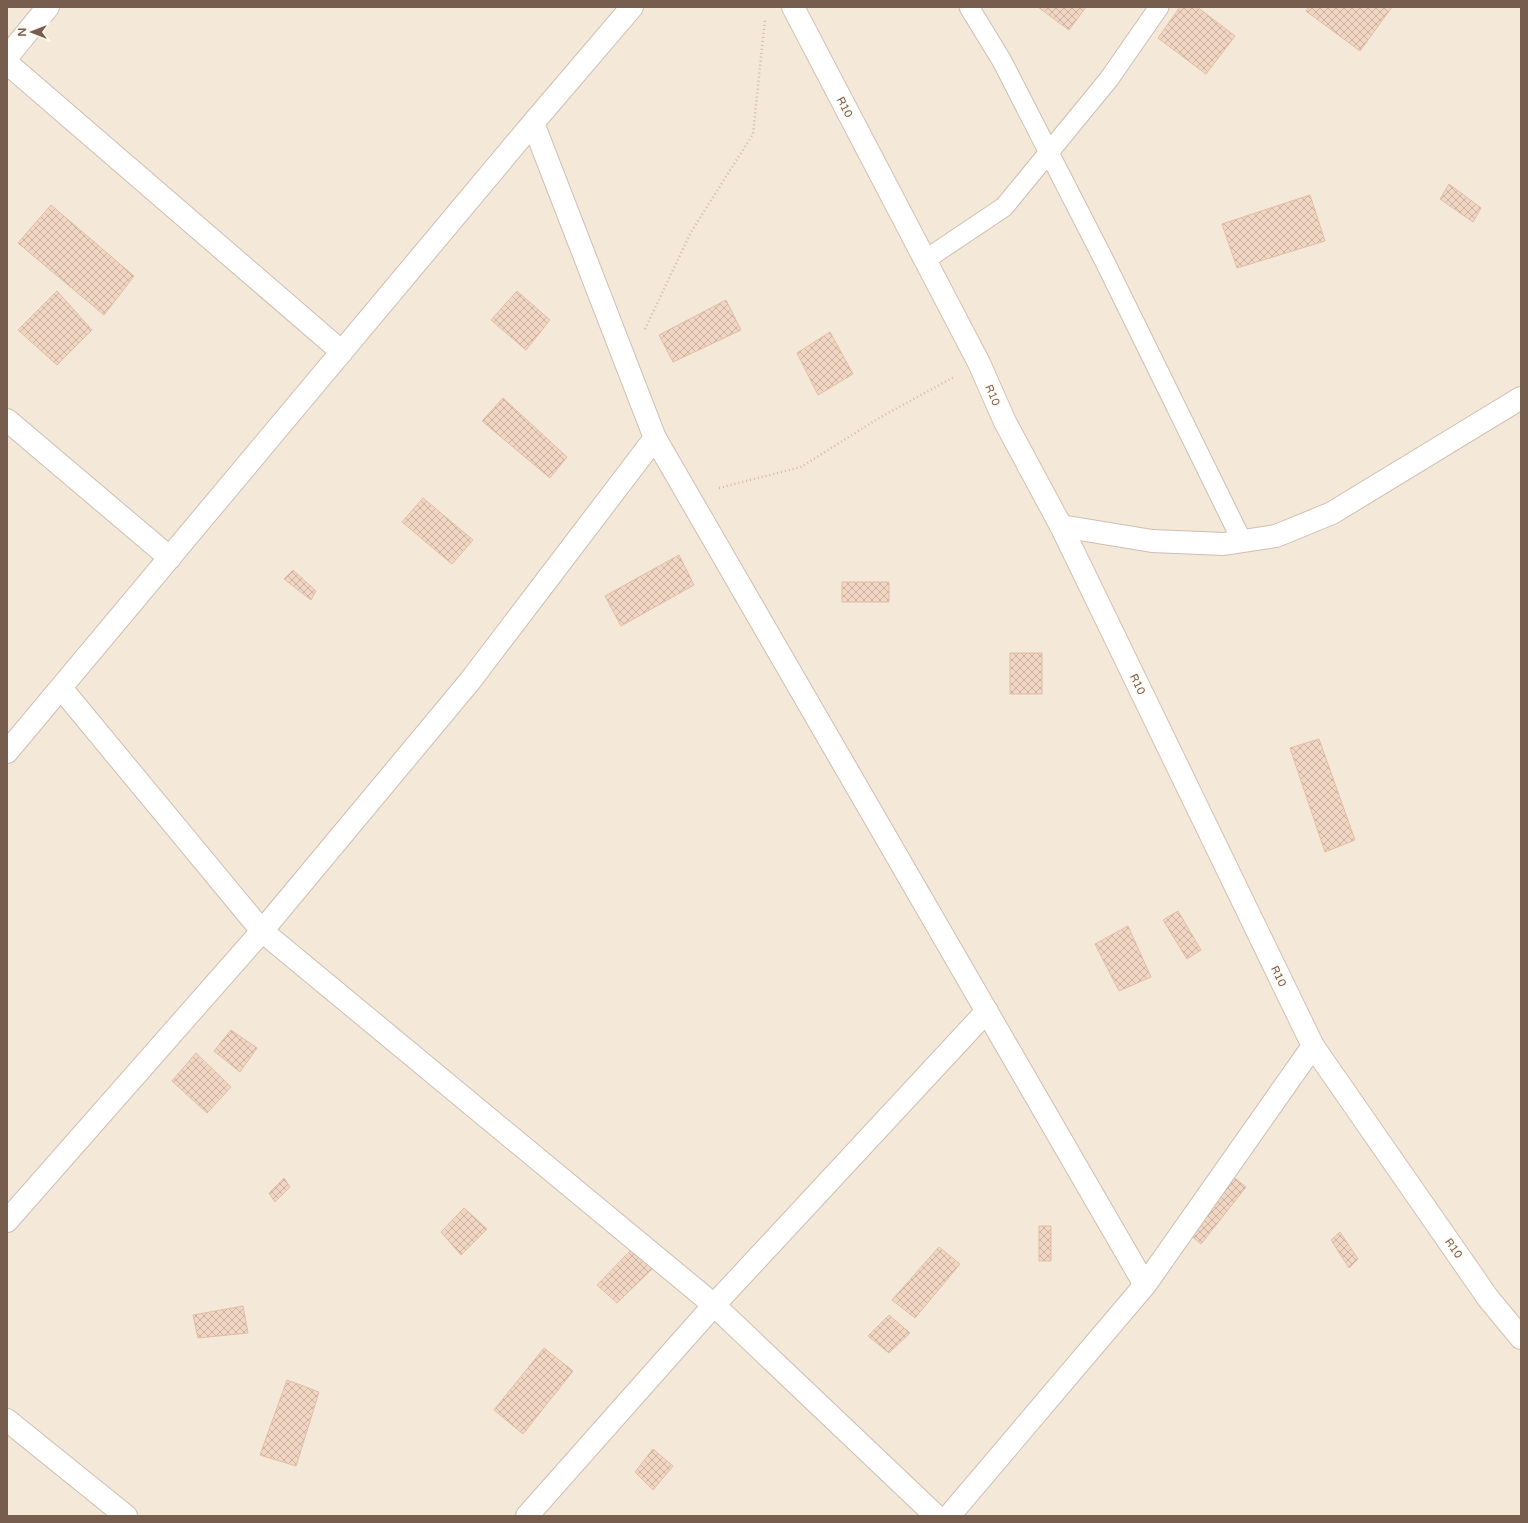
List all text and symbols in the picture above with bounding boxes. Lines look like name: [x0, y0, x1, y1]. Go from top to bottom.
north arrow: [12, 12, 52, 52]
text: N: [16, 28, 29, 36]
street label: R10: [834, 95, 855, 120]
street label: R10: [982, 383, 1003, 408]
street label: R10: [1127, 672, 1148, 697]
street label: R10: [1268, 964, 1289, 989]
street label: R10: [1442, 1236, 1465, 1261]

